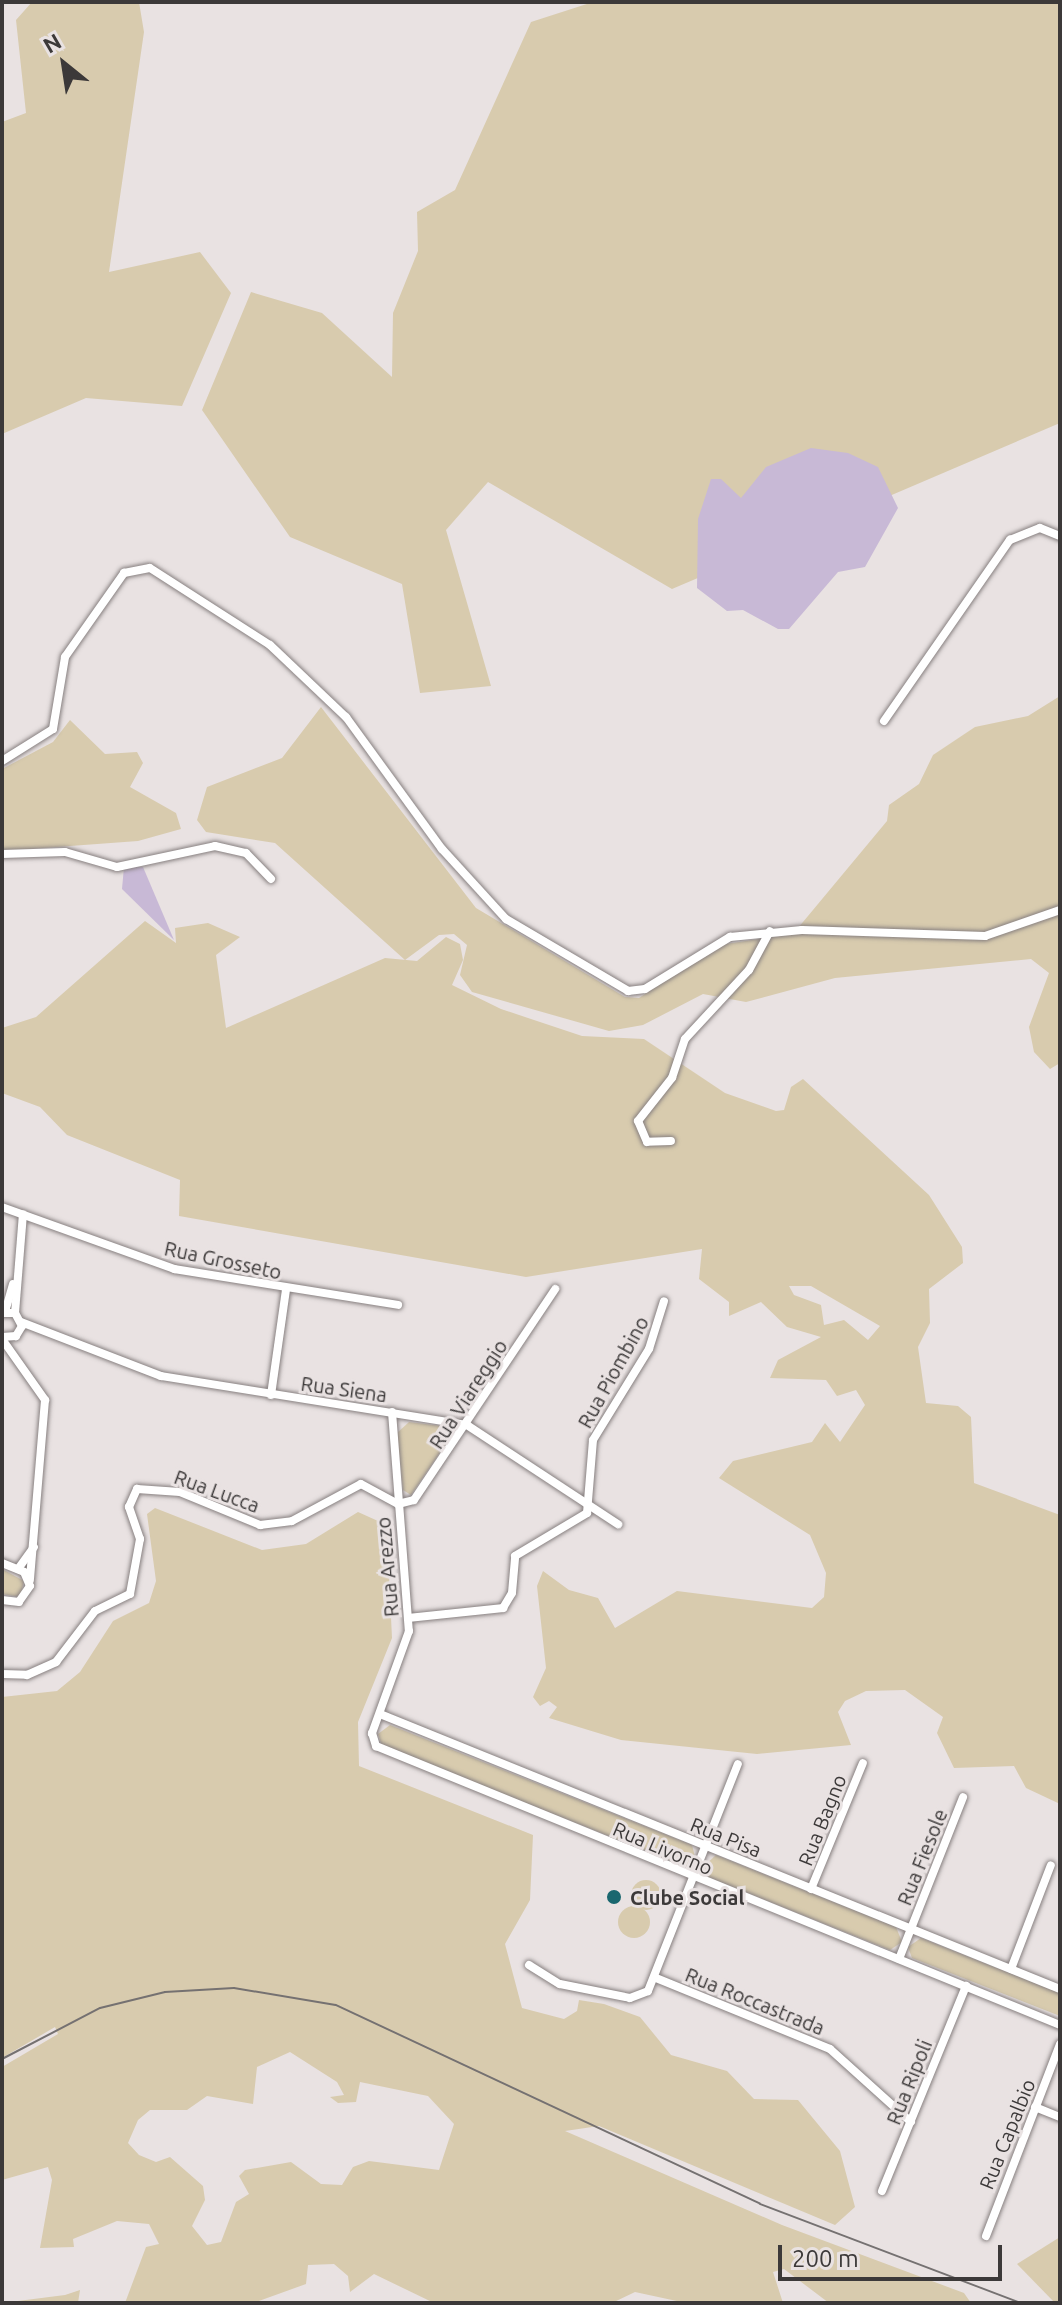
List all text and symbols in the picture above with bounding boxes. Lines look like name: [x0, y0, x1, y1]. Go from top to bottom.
north arrow: [24, 24, 104, 104]
text: N: [38, 28, 65, 58]
street label: Rua Grosseto: [162, 1236, 284, 1284]
street label: Rua Piombino: [572, 1312, 654, 1432]
street label: Rua Viareggio: [424, 1335, 512, 1453]
street label: Rua Siena: [299, 1371, 389, 1407]
street label: Rua Lucca: [171, 1464, 263, 1518]
street label: Rua Arezzo: [371, 1516, 403, 1618]
street label: Rua Bagno: [793, 1771, 851, 1869]
street label: Rua Fiesole: [892, 1805, 952, 1909]
street label: Rua Pisa: [687, 1812, 765, 1862]
street label: Rua Livorno: [610, 1816, 716, 1880]
place label: Clube Social: [630, 1885, 744, 1909]
marker: Clube Social: [605, 1888, 623, 1906]
street label: Rua Roccastrada: [682, 1962, 828, 2040]
street label: Rua Ripoli: [881, 2036, 937, 2128]
street label: Rua Capalbio: [974, 2075, 1040, 2193]
scale bar: [782, 2229, 1006, 2279]
text: 200 m: [792, 2245, 859, 2272]

